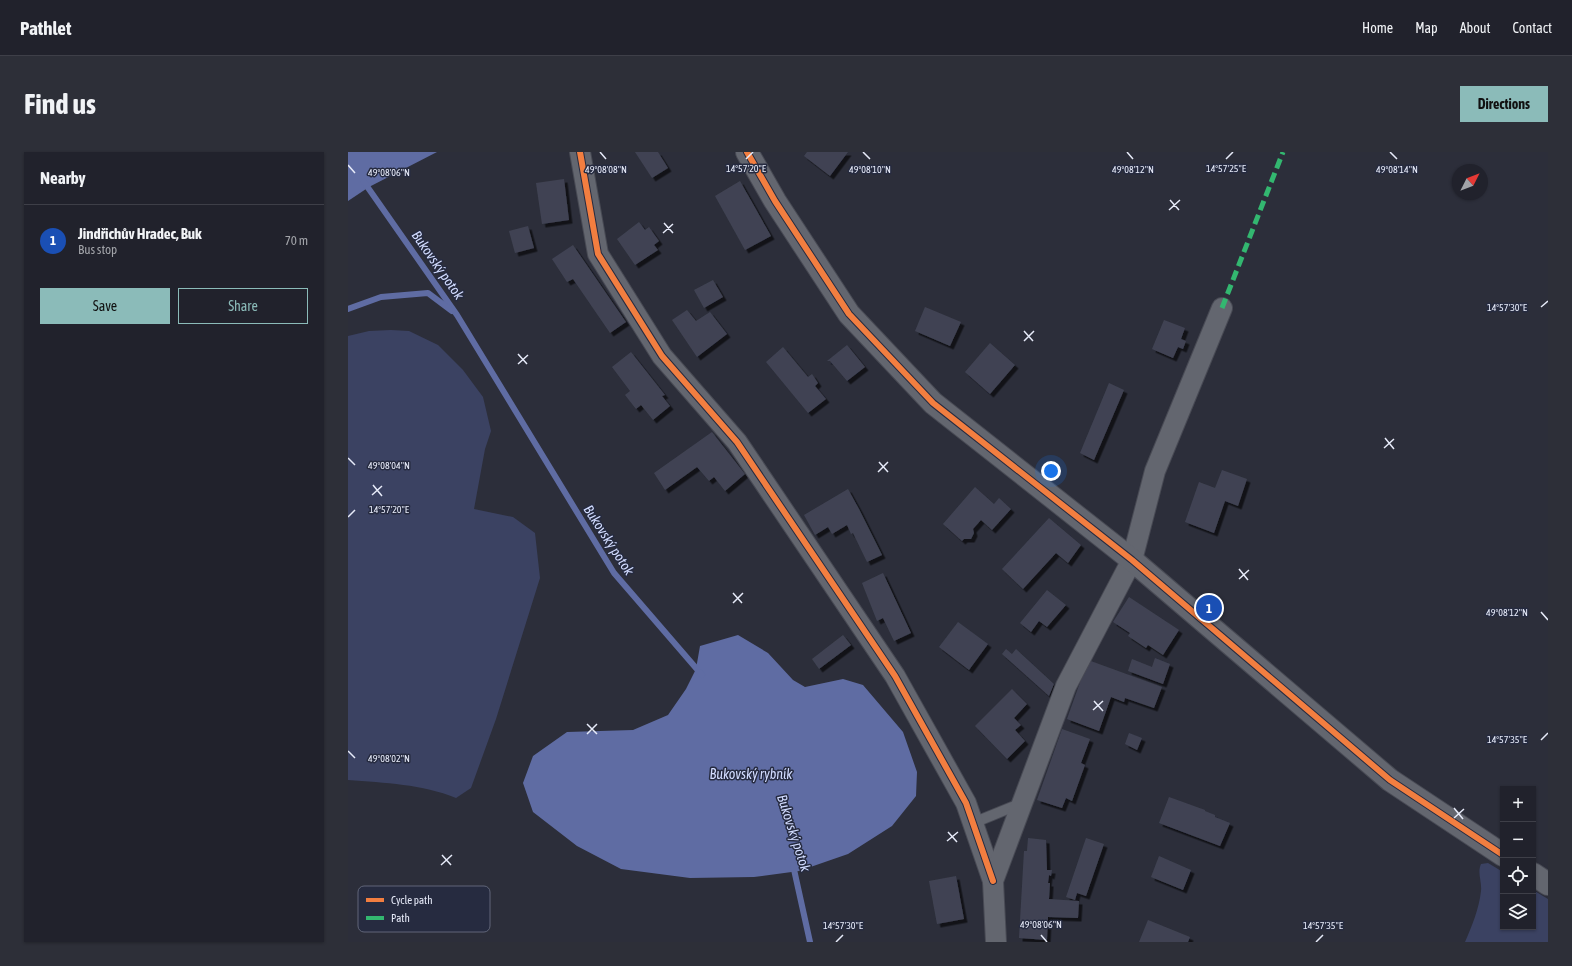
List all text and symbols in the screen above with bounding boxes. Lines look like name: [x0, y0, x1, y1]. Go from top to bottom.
text: Pathlet: [20, 17, 71, 39]
text: Home: [1362, 20, 1393, 36]
text: Map: [1415, 20, 1438, 36]
text: About: [1460, 20, 1491, 36]
text: Contact: [1513, 20, 1552, 36]
button: Directions: [1460, 86, 1548, 122]
text: Find us: [24, 88, 96, 120]
text: 14°57'20"E: [726, 163, 767, 174]
text: 14°57'25"E: [1206, 163, 1247, 174]
text: 49°08'08"N: [585, 164, 627, 175]
text: 49°08'10"N: [849, 164, 891, 175]
text: 49°08'12"N: [1112, 164, 1154, 175]
text: 49°08'14"N: [1376, 164, 1418, 175]
north arrow: [1452, 164, 1488, 200]
text: 49°08'06"N: [368, 167, 410, 178]
text: Nearby: [40, 168, 86, 188]
text: Jindřichův Hradec, Buk: [78, 225, 202, 242]
water label: Bukovský potok: [408, 228, 468, 303]
text: 1: [50, 233, 56, 248]
text: 70 m: [285, 233, 308, 248]
text: Bus stop: [78, 242, 117, 257]
button: Save: [40, 288, 170, 324]
button: Share: [178, 288, 308, 324]
text: 14°57'30"E: [1487, 302, 1528, 313]
text: 49°08'04"N: [368, 460, 410, 471]
your location: [1041, 461, 1061, 481]
water label: Bukovský potok: [580, 502, 638, 579]
text: 14°57'20"E: [369, 504, 410, 515]
pin: 1: [1196, 593, 1222, 623]
text: 49°08'12"N: [1486, 607, 1528, 618]
text: 14°57'35"E: [1487, 734, 1528, 745]
text: 49°08'02"N: [368, 753, 410, 764]
water label: Bukovský rybník: [710, 766, 793, 782]
map controls: [1500, 786, 1536, 930]
button: +: [1500, 786, 1536, 822]
water label: Bukovský potok: [774, 792, 814, 874]
button: −: [1500, 822, 1536, 858]
button: locate: [1500, 858, 1536, 894]
legend: [358, 886, 490, 932]
text: Cycle path: [391, 894, 433, 906]
button: layers: [1500, 894, 1536, 930]
text: Path: [391, 912, 410, 924]
text: 49°08'06"N: [1020, 919, 1062, 930]
text: 14°57'30"E: [823, 920, 864, 931]
text: 14°57'35"E: [1303, 920, 1344, 931]

